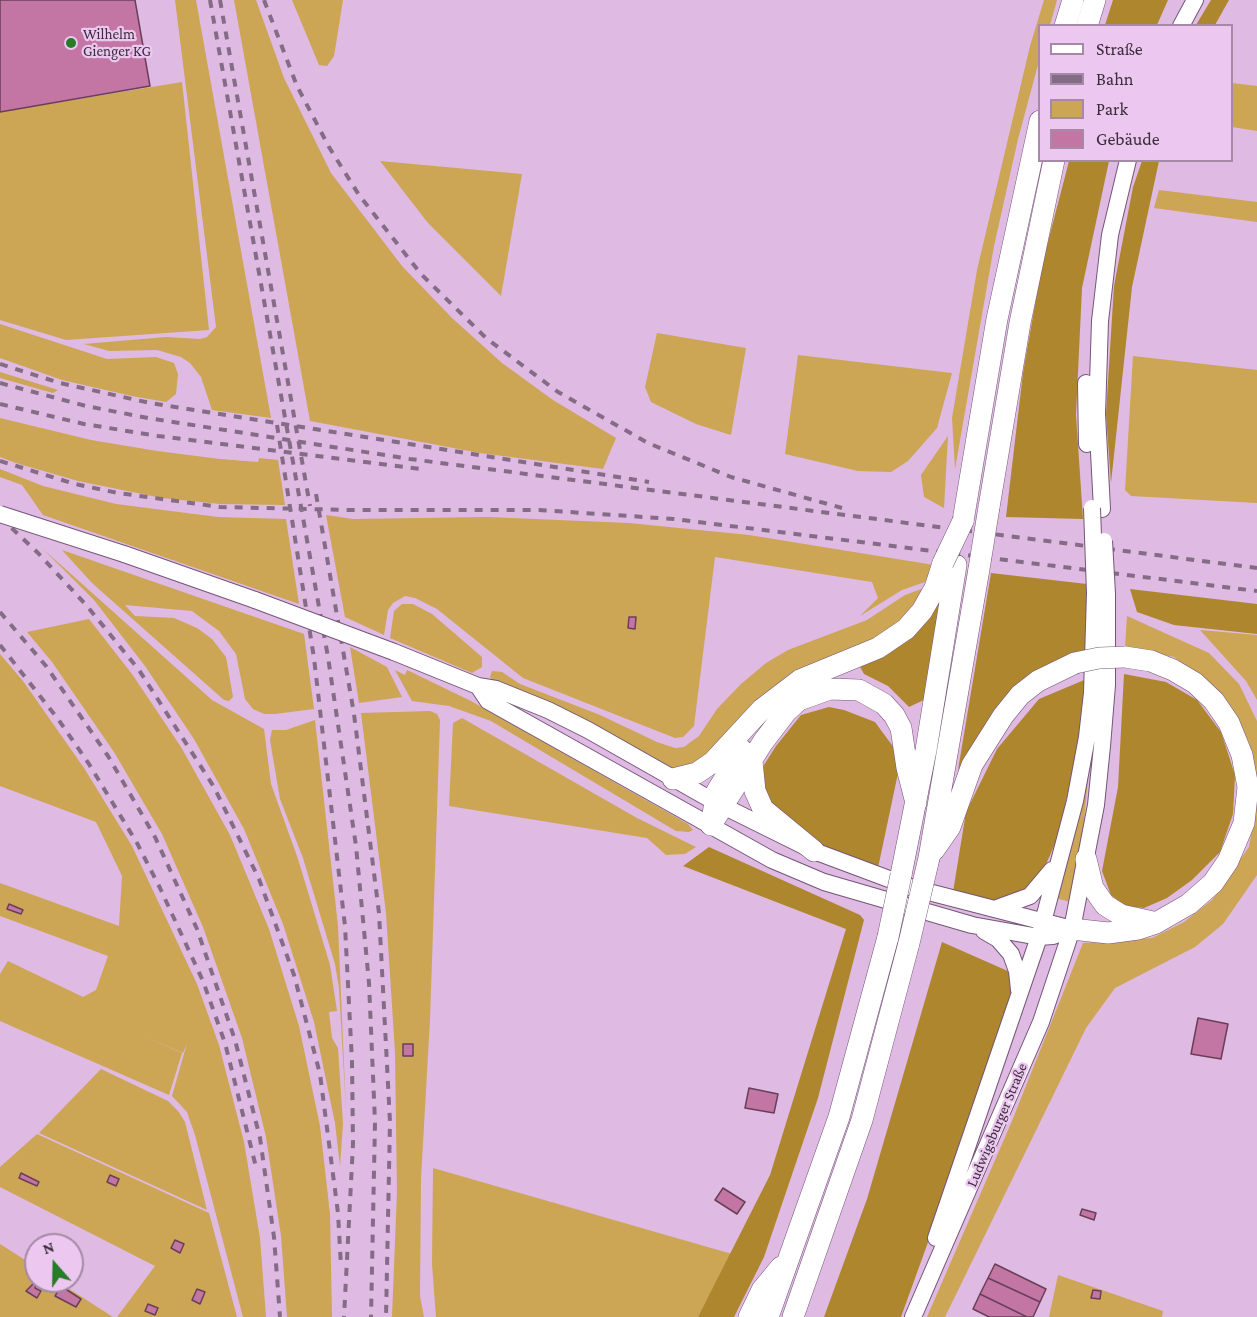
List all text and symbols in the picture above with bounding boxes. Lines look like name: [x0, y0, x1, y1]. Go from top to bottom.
legend: [1038, 24, 1233, 162]
place label: Wilhelm Gienger KG: [83, 25, 151, 60]
marker: Wilhelm Gienger KG: [64, 36, 78, 50]
text: Straße: [1096, 39, 1143, 59]
text: Bahn: [1096, 69, 1134, 89]
text: Park: [1096, 99, 1128, 119]
text: Gebäude: [1096, 129, 1160, 149]
street label: Ludwigsburger Straße: [963, 1060, 1031, 1190]
north arrow: [24, 1233, 84, 1293]
text: N: [40, 1238, 56, 1257]

